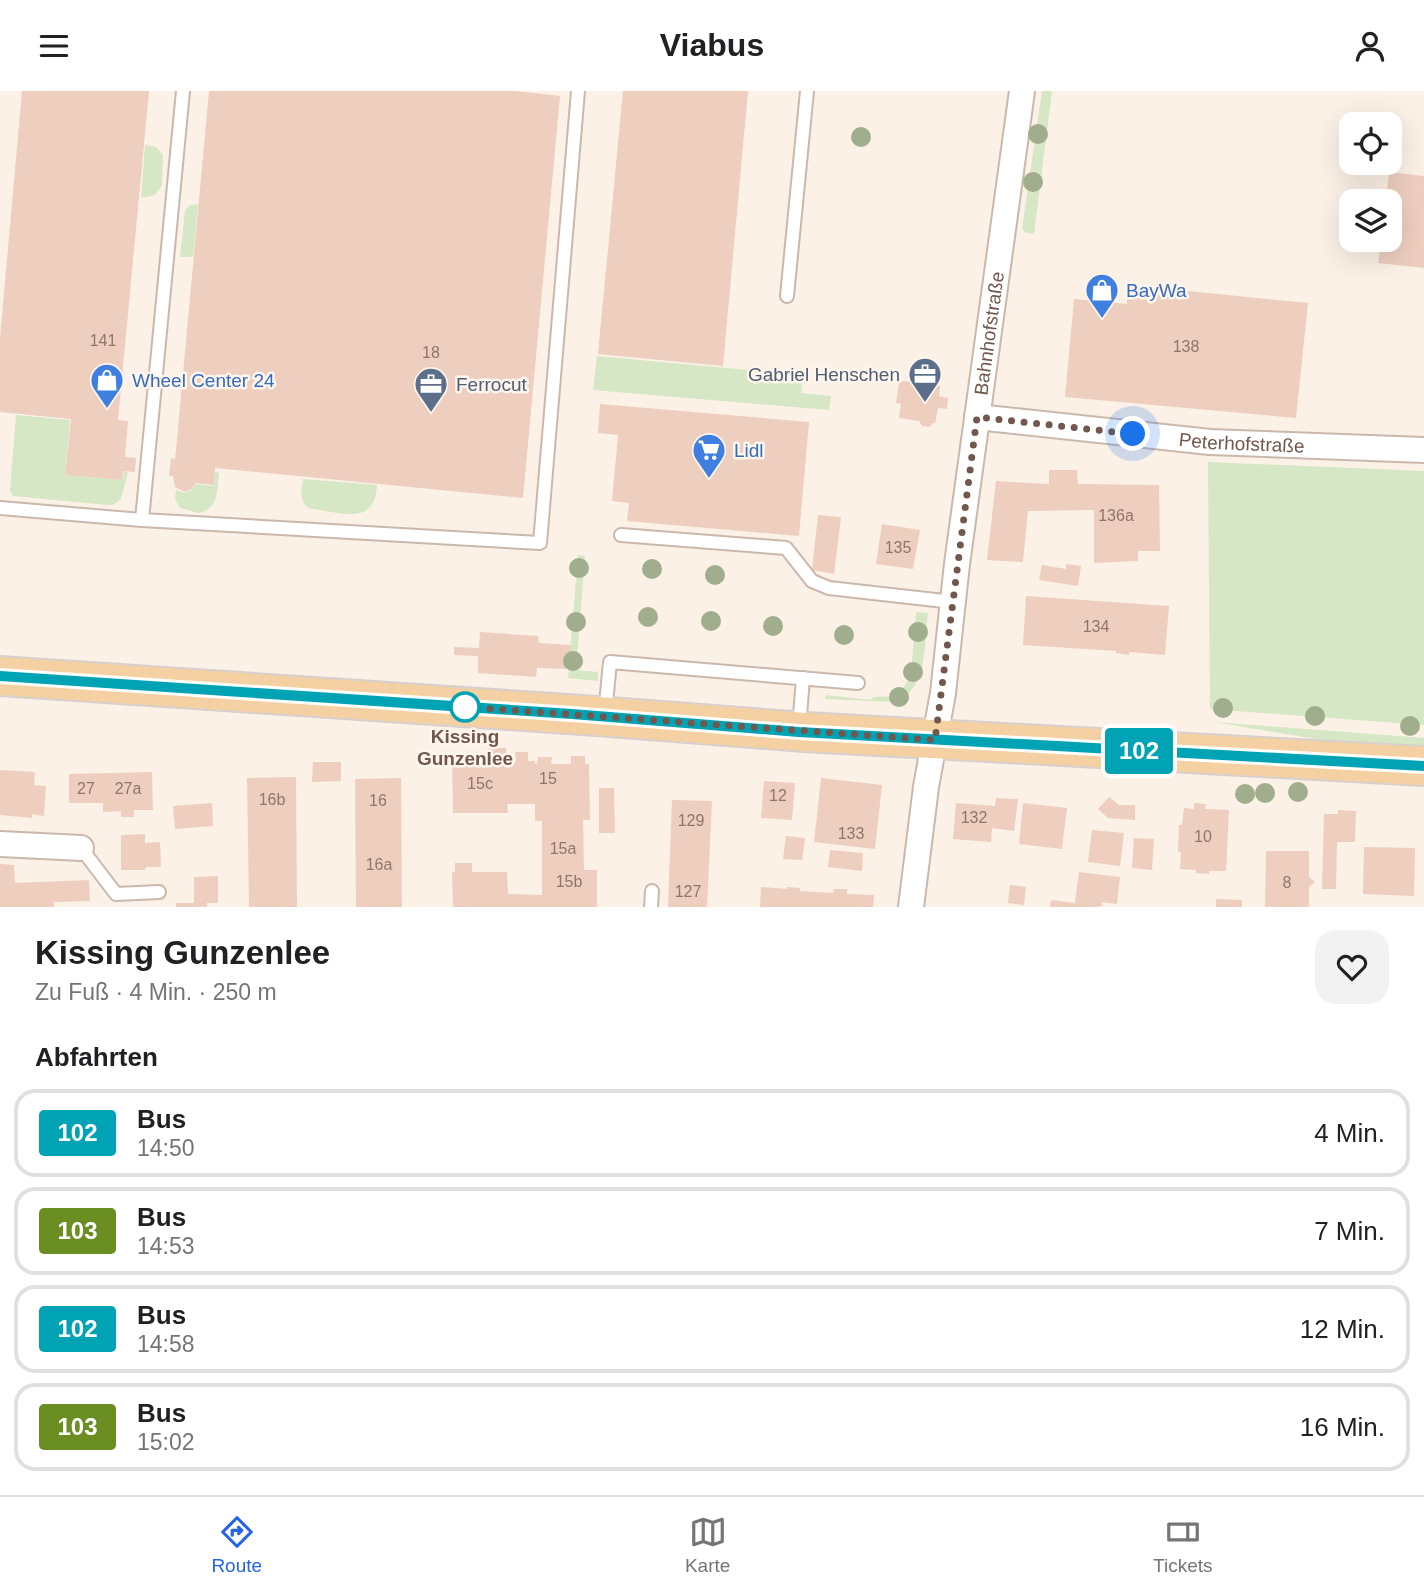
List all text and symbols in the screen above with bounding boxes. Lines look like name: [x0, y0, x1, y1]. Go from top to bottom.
icon: menu: [35, 27, 73, 65]
text: Viabus: [660, 27, 764, 63]
icon: person: [1351, 27, 1389, 65]
map controls: [1339, 112, 1402, 252]
button: locate: [1339, 112, 1402, 175]
button: layers: [1339, 189, 1402, 252]
street label: Bahnhofstraße: [970, 270, 1008, 397]
shop icon: BayWa: [1083, 271, 1121, 320]
place label: BayWa: [1126, 280, 1187, 301]
house number: 141: [90, 332, 116, 349]
house number: 138: [1173, 338, 1199, 355]
house number: 18: [422, 344, 440, 361]
office icon: Gabriel Henschen: [906, 355, 944, 404]
shop icon: Wheel Center 24: [88, 361, 126, 410]
place label: Gabriel Henschen: [748, 364, 900, 385]
office icon: Ferrocut: [412, 365, 450, 414]
place label: Wheel Center 24: [132, 370, 275, 391]
place label: Ferrocut: [456, 374, 527, 395]
your location: [1115, 416, 1150, 451]
street label: Peterhofstraße: [1178, 429, 1305, 457]
supermarket icon: Lidl: [690, 431, 728, 480]
place label: Lidl: [734, 440, 764, 461]
house number: 136a: [1098, 507, 1134, 524]
house number: 135: [885, 539, 911, 556]
house number: 134: [1083, 618, 1109, 635]
marker: Kissing Gunzenlee: [450, 692, 480, 722]
place label: Kissing Gunzenlee: [417, 726, 513, 769]
line badge: 102: [1099, 728, 1179, 774]
text: 102: [1119, 737, 1159, 764]
house number: 15: [539, 770, 557, 787]
house number: 15c: [467, 775, 493, 792]
house number: 27: [77, 780, 95, 797]
house number: 27a: [115, 780, 141, 797]
house number: 12: [769, 787, 787, 804]
house number: 16b: [259, 791, 285, 808]
house number: 16: [369, 792, 387, 809]
house number: 132: [961, 809, 987, 826]
house number: 129: [678, 812, 704, 829]
house number: 133: [838, 825, 864, 842]
house number: 10: [1194, 828, 1212, 845]
house number: 15a: [550, 840, 576, 857]
house number: 16a: [366, 856, 392, 873]
house number: 15b: [556, 873, 582, 890]
house number: 8: [1283, 874, 1292, 891]
house number: 127: [675, 883, 701, 900]
button: heart: [1315, 930, 1389, 1004]
text: Kissing Gunzenlee: [35, 934, 330, 971]
text: Zu Fuß · 4 Min. · 250 m: [35, 979, 277, 1005]
text: Abfahrten: [35, 1042, 158, 1072]
text: Bus: [137, 1104, 186, 1134]
text: 4 Min.: [1314, 1118, 1385, 1148]
text: 102: [57, 1119, 98, 1146]
text: 14:50: [137, 1135, 195, 1161]
text: Bus: [137, 1202, 186, 1232]
text: 7 Min.: [1314, 1216, 1385, 1246]
text: 103: [57, 1217, 98, 1244]
text: 14:53: [137, 1233, 195, 1259]
text: Bus: [137, 1300, 186, 1330]
text: 12 Min.: [1300, 1314, 1385, 1344]
text: 102: [57, 1315, 98, 1342]
text: 14:58: [137, 1331, 195, 1357]
text: Bus: [137, 1398, 186, 1428]
text: 16 Min.: [1300, 1412, 1385, 1442]
text: 103: [57, 1413, 98, 1440]
text: 15:02: [137, 1429, 195, 1455]
tab: Route: [211, 1513, 262, 1577]
tab: Karte: [685, 1513, 730, 1577]
tab: Tickets: [1153, 1513, 1213, 1577]

